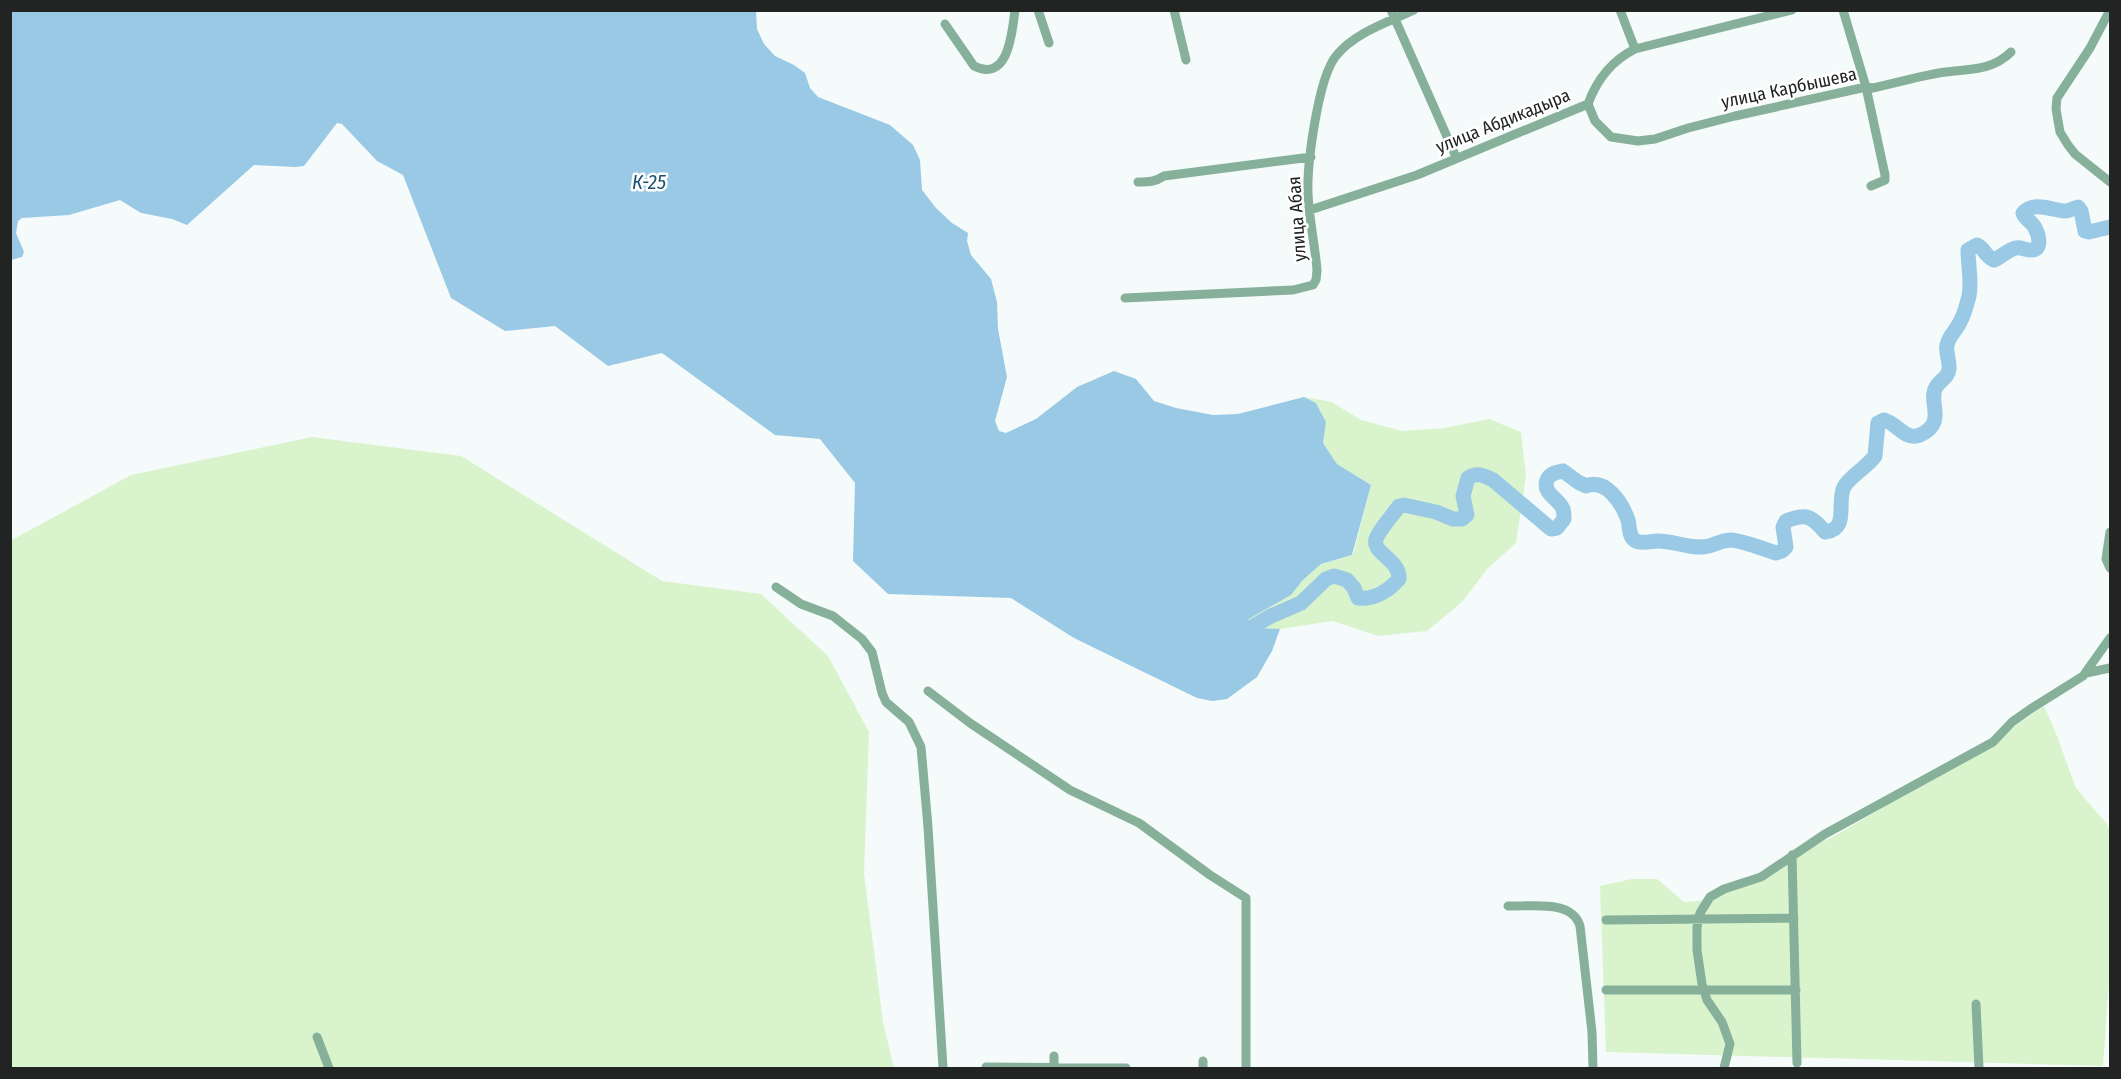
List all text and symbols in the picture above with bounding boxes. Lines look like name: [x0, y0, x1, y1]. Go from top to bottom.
street label: улица Карбышева: [1719, 63, 1859, 113]
street label: улица Абдикадыра: [1433, 84, 1574, 158]
water label: К-25: [632, 170, 667, 194]
street label: улица Абая: [1283, 175, 1311, 263]

